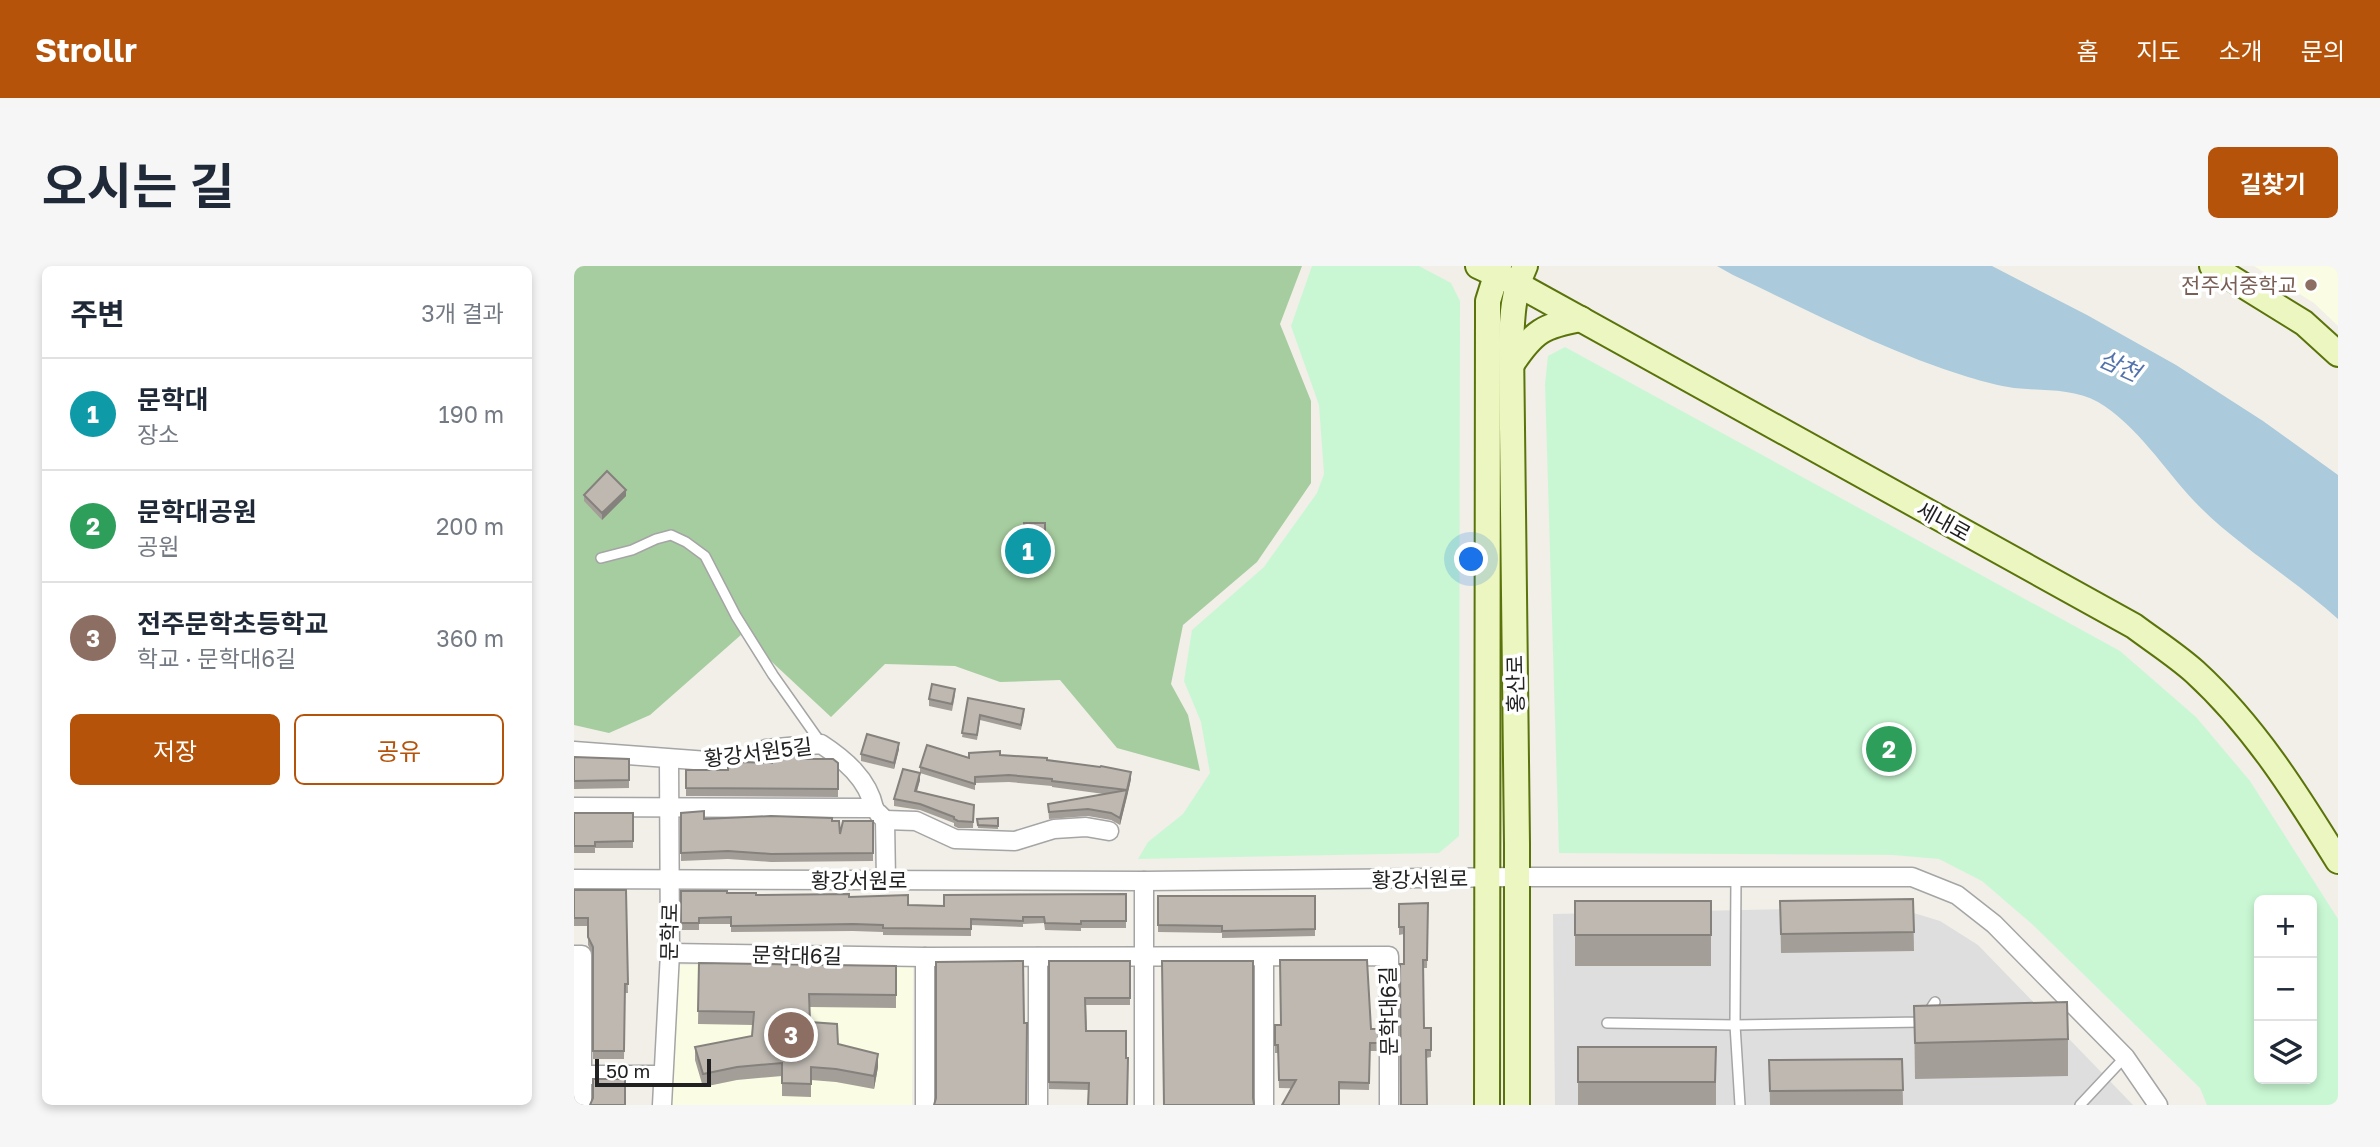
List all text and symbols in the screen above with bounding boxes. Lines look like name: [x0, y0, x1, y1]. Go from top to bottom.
text: Strollr: [35, 30, 137, 69]
text: 홈: [2076, 36, 2098, 65]
text: 지도: [2136, 36, 2181, 65]
text: 소개: [2219, 36, 2263, 65]
text: 문의: [2301, 36, 2345, 65]
button: 길찾기: [2208, 147, 2338, 218]
text: 오시는 길: [42, 156, 235, 215]
place label: 전주서중학교: [2181, 272, 2297, 298]
marker: 전주서중학교: [2303, 277, 2319, 293]
text: 주변: [70, 296, 125, 332]
text: 3개 결과: [421, 299, 504, 327]
water label: 삼천: [2095, 344, 2148, 388]
text: 문학대: [137, 384, 209, 415]
text: 1: [87, 400, 99, 428]
text: 190 m: [439, 400, 504, 428]
text: 장소: [137, 420, 179, 448]
text: 문학대공원: [137, 496, 257, 527]
street label: 세내로: [1912, 496, 1976, 546]
text: 2: [86, 512, 100, 540]
text: 200 m: [436, 512, 504, 540]
pin: 1: [1005, 525, 1051, 577]
text: 공원: [137, 532, 179, 560]
your location: [1454, 542, 1488, 576]
text: 전주문학초등학교: [137, 608, 328, 639]
text: 3: [86, 624, 100, 652]
text: 360 m: [436, 624, 504, 652]
text: 학교 · 문학대6길: [137, 644, 296, 672]
street label: 홍산로: [1501, 655, 1529, 713]
button: 저장: [70, 714, 280, 785]
button: 공유: [294, 714, 504, 785]
pin: 2: [1866, 723, 1912, 775]
street label: 황강서원5길: [702, 732, 814, 772]
street label: 황강서원로: [1371, 865, 1469, 893]
street label: 황강서원로: [811, 867, 907, 893]
map controls: [2254, 895, 2317, 1084]
button: +: [2254, 895, 2317, 958]
street label: 문학로: [655, 903, 683, 961]
street label: 문학대6길: [752, 941, 842, 969]
button: −: [2254, 958, 2317, 1021]
street label: 문학대6길: [1374, 966, 1402, 1056]
pin: 3: [768, 1009, 814, 1061]
button: layers: [2254, 1021, 2317, 1084]
scale bar: [595, 1056, 710, 1088]
text: 50 m: [606, 1059, 650, 1082]

